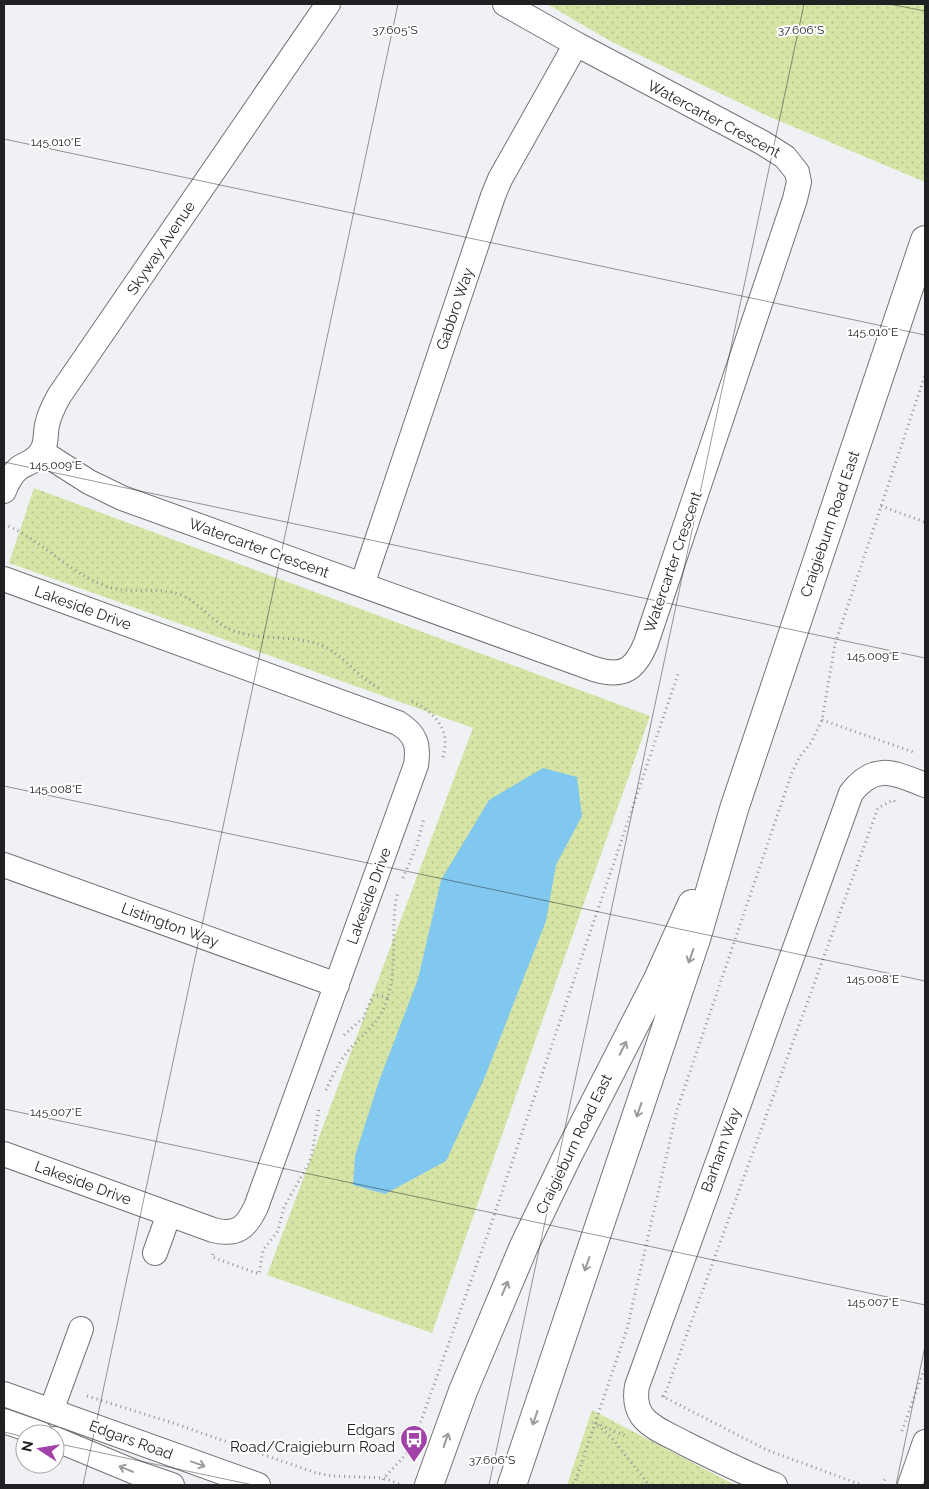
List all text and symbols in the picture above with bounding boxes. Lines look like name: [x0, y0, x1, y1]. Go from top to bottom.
text: 37.605°S: [372, 23, 418, 37]
text: 37.606°S: [778, 23, 824, 37]
street label: Watercarter Crescent: [644, 76, 784, 162]
text: 145.010°E: [31, 135, 81, 149]
street label: Skyway Avenue: [123, 198, 199, 298]
street label: Gabbro Way: [433, 266, 477, 352]
text: 145.010°E: [848, 325, 898, 339]
street label: Craigieburn Road East: [796, 448, 864, 600]
text: 145.009°E: [30, 458, 82, 472]
street label: Watercarter Crescent: [640, 489, 706, 635]
street label: Watercarter Crescent: [186, 514, 332, 582]
street label: Lakeside Drive: [32, 582, 134, 634]
text: 145.009°E: [847, 649, 899, 663]
text: 145.008°E: [30, 782, 82, 796]
street label: Lakeside Drive: [343, 845, 395, 947]
street label: Listington Way: [119, 899, 221, 951]
one-way arrow: [685, 948, 695, 964]
text: 145.008°E: [847, 972, 899, 986]
one-way arrow: [618, 1041, 628, 1056]
street label: Craigieburn Road East: [532, 1071, 616, 1217]
one-way arrow: [634, 1102, 643, 1117]
text: 145.007°E: [30, 1105, 82, 1119]
street label: Barham Way: [697, 1105, 745, 1195]
street label: Lakeside Drive: [32, 1157, 134, 1209]
one-way arrow: [582, 1256, 591, 1271]
one-way arrow: [502, 1281, 511, 1296]
text: 145.007°E: [847, 1295, 899, 1309]
one-way arrow: [530, 1410, 539, 1425]
street label: Edgars Road: [87, 1416, 175, 1464]
place label: Edgars Road/Craigieburn Road: [230, 1421, 395, 1456]
north arrow: [15, 1424, 65, 1474]
bus stop icon: Edgars Road/Craigieburn Road: [399, 1424, 429, 1463]
one-way arrow: [442, 1432, 451, 1448]
text: N: [18, 1439, 36, 1453]
text: 37.606°S: [469, 1453, 515, 1467]
one-way arrow: [190, 1460, 205, 1469]
one-way arrow: [119, 1463, 134, 1472]

